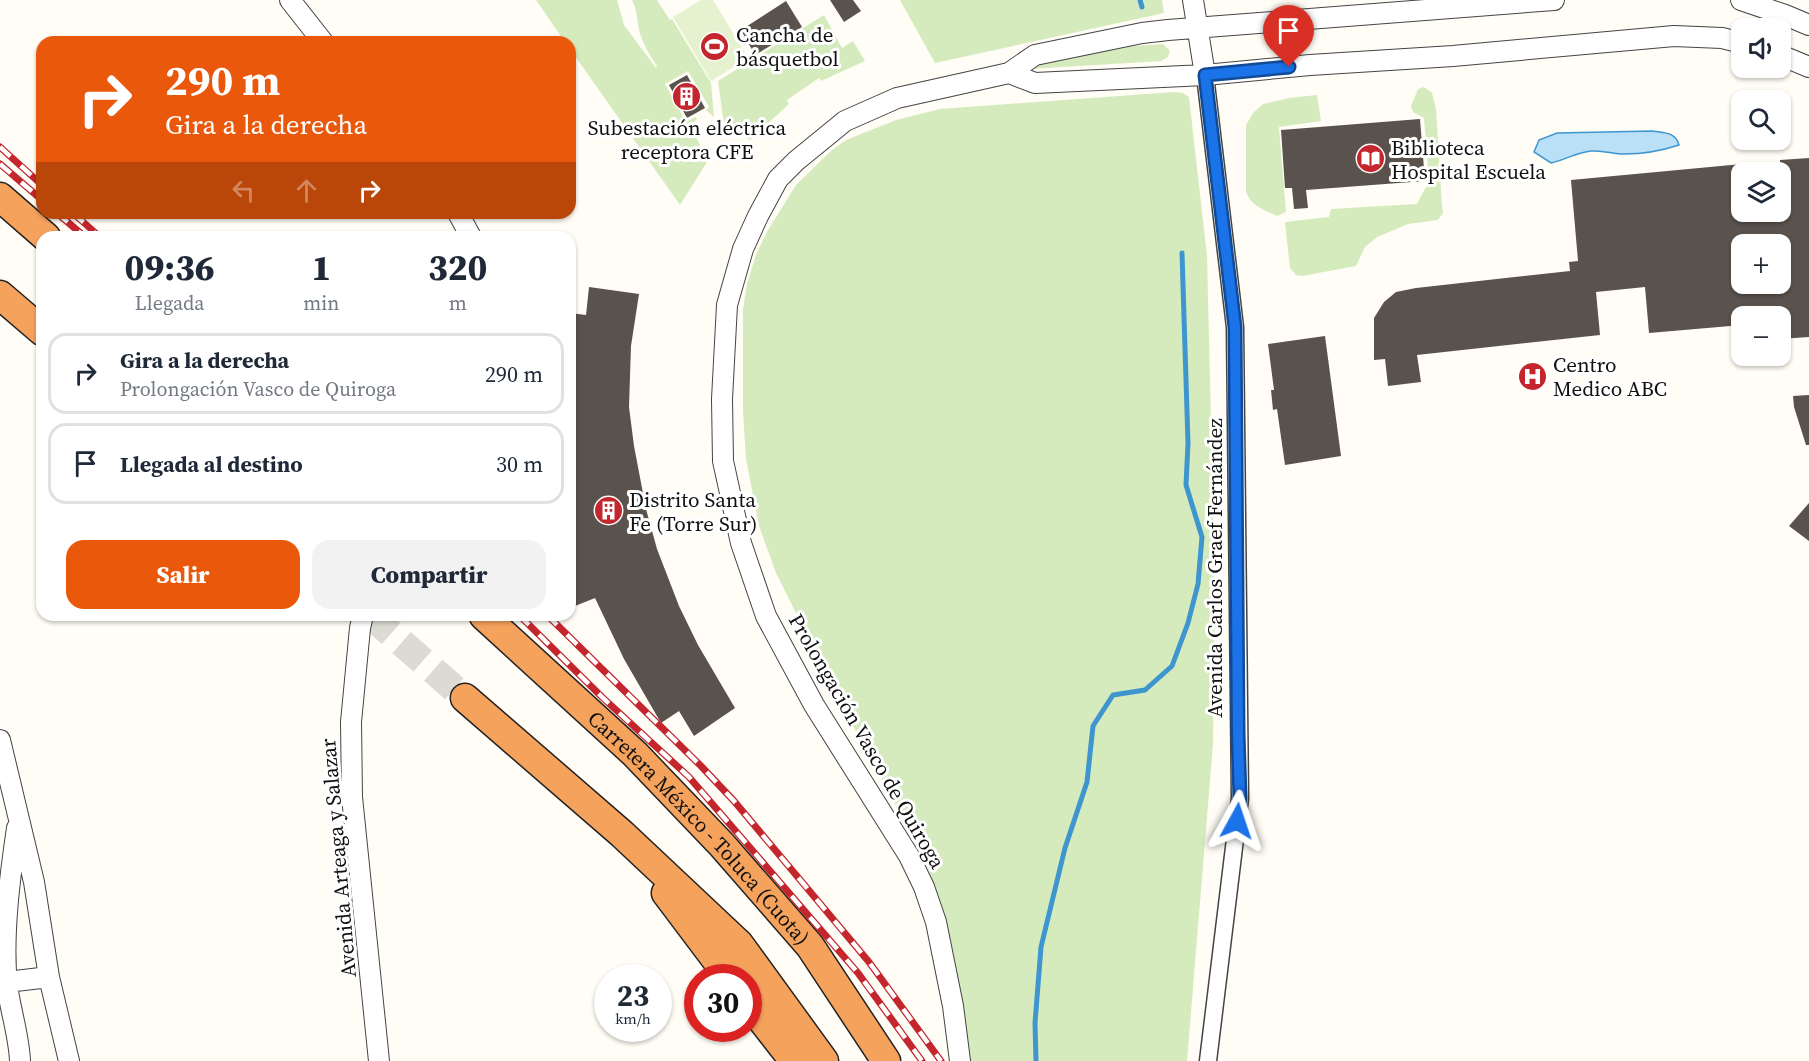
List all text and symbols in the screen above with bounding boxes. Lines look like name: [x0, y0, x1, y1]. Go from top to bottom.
pin: [1263, 5, 1314, 67]
icon: arrive: [1272, 14, 1305, 47]
map controls: [1731, 18, 1791, 366]
button: sound: [1731, 18, 1791, 78]
place label: Cancha de básquetbol: [736, 20, 839, 73]
sports icon: Cancha de básquetbol: [699, 30, 731, 62]
text: 290 m: [165, 51, 280, 109]
icon: right: [66, 60, 144, 138]
building icon: Subestación eléctrica receptora CFE: [671, 80, 703, 112]
button: search: [1731, 90, 1791, 150]
text: Gira a la derecha: [165, 106, 367, 143]
place label: Subestación eléctrica receptora CFE: [588, 113, 787, 166]
place label: Biblioteca Hospital Escuela: [1391, 133, 1546, 186]
library icon: Biblioteca Hospital Escuela: [1354, 143, 1386, 175]
button: layers: [1731, 162, 1791, 222]
icon: left: [227, 174, 260, 207]
icon: ahead: [290, 174, 323, 207]
icon: right: [353, 174, 386, 207]
button: +: [1731, 234, 1791, 294]
text: 09:36: [125, 243, 215, 292]
text: 1: [311, 243, 331, 292]
text: 320: [428, 243, 487, 292]
text: Llegada: [135, 289, 204, 317]
text: min: [303, 289, 339, 317]
text: m: [449, 289, 467, 317]
button: −: [1731, 306, 1791, 366]
text: Gira a la derecha: [120, 345, 289, 375]
place label: Centro Medico ABC: [1553, 350, 1667, 403]
icon: right: [69, 357, 102, 390]
text: 290 m: [485, 359, 543, 389]
hospital icon: Centro Medico ABC: [1516, 360, 1548, 392]
text: Prolongación Vasco de Quiroga: [120, 375, 396, 403]
street label: Avenida Carlos Graef Fernández: [1200, 418, 1229, 718]
icon: arrive: [69, 447, 102, 480]
text: Llegada al destino: [120, 449, 303, 479]
text: 30 m: [496, 449, 543, 479]
place label: Distrito Santa Fe (Torre Sur): [629, 485, 757, 538]
building icon: Distrito Santa Fe (Torre Sur): [592, 495, 624, 527]
button: Salir: [66, 540, 300, 609]
button: Compartir: [312, 540, 546, 609]
street label: Prolongación Vasco de Quiroga: [782, 608, 952, 874]
street label: Carretera México - Toluca (Cuota): [582, 704, 817, 951]
street label: Avenida Arteaga y Salazar: [313, 737, 363, 979]
position arrow: [1205, 789, 1269, 853]
speed limit sign: 30: [684, 964, 762, 1042]
text: 23: [617, 975, 649, 1016]
text: km/h: [615, 1008, 651, 1029]

